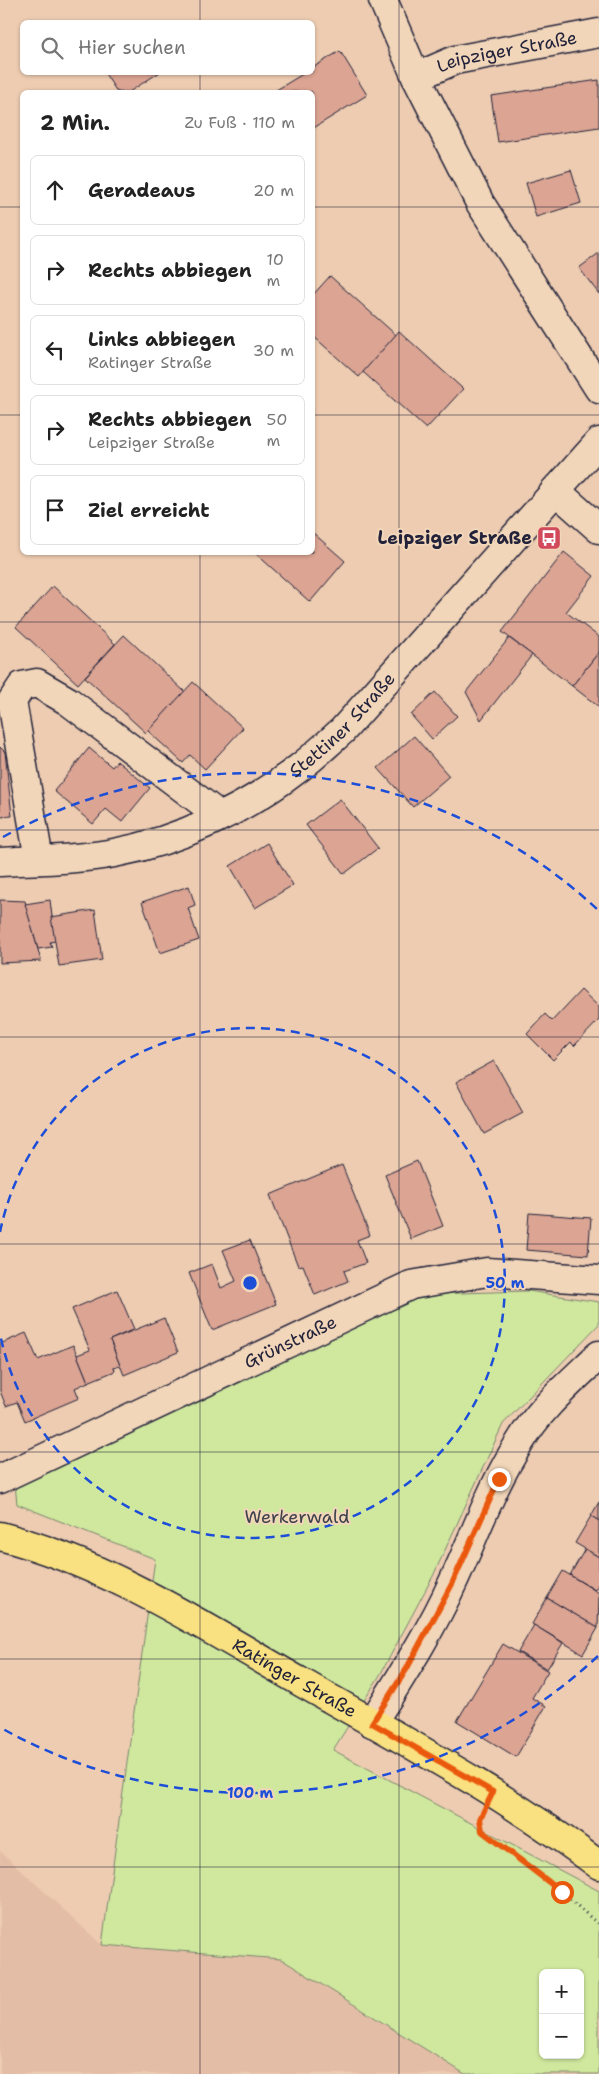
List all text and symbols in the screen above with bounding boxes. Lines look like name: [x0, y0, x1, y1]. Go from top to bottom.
search box: [20, 20, 315, 75]
street label: Leipziger Straße: [433, 25, 579, 79]
icon: search: [38, 34, 66, 62]
text: Hier suchen: [78, 35, 186, 60]
text: 2 Min.: [40, 109, 110, 137]
text: Zu Fuß · 110 m: [184, 112, 295, 133]
icon: ahead: [41, 176, 69, 204]
text: Geradeaus: [88, 178, 195, 203]
text: 20 m: [253, 180, 294, 201]
text: 10 m: [267, 249, 284, 291]
icon: right: [41, 256, 69, 284]
text: Rechts abbiegen: [88, 258, 252, 283]
text: Links abbiegen: [88, 327, 235, 352]
icon: left: [41, 336, 69, 364]
text: 30 m: [253, 340, 294, 361]
text: Ratinger Straße: [88, 352, 212, 373]
text: Rechts abbiegen: [88, 407, 252, 432]
text: 50 m: [267, 409, 287, 451]
icon: right: [41, 416, 69, 444]
text: Leipziger Straße: [88, 432, 215, 453]
icon: arrive: [41, 496, 69, 524]
text: Ziel erreicht: [88, 498, 209, 523]
bus stop icon: Leipziger Straße: [536, 525, 562, 551]
place label: Leipziger Straße: [378, 526, 532, 550]
street label: Stettiner Straße: [285, 667, 401, 783]
text: 50 m: [486, 1273, 525, 1293]
centre of rings: [241, 1274, 259, 1292]
street label: Grünstraße: [240, 1310, 340, 1374]
route end: [488, 1468, 511, 1491]
park label: Werkerwald: [244, 1505, 350, 1529]
street label: Ratinger Straße: [228, 1633, 361, 1723]
text: 100 m: [227, 1783, 273, 1803]
route start: [551, 1881, 574, 1904]
map controls: [539, 1969, 584, 2059]
button: +: [539, 1969, 584, 2014]
button: −: [539, 2014, 584, 2059]

